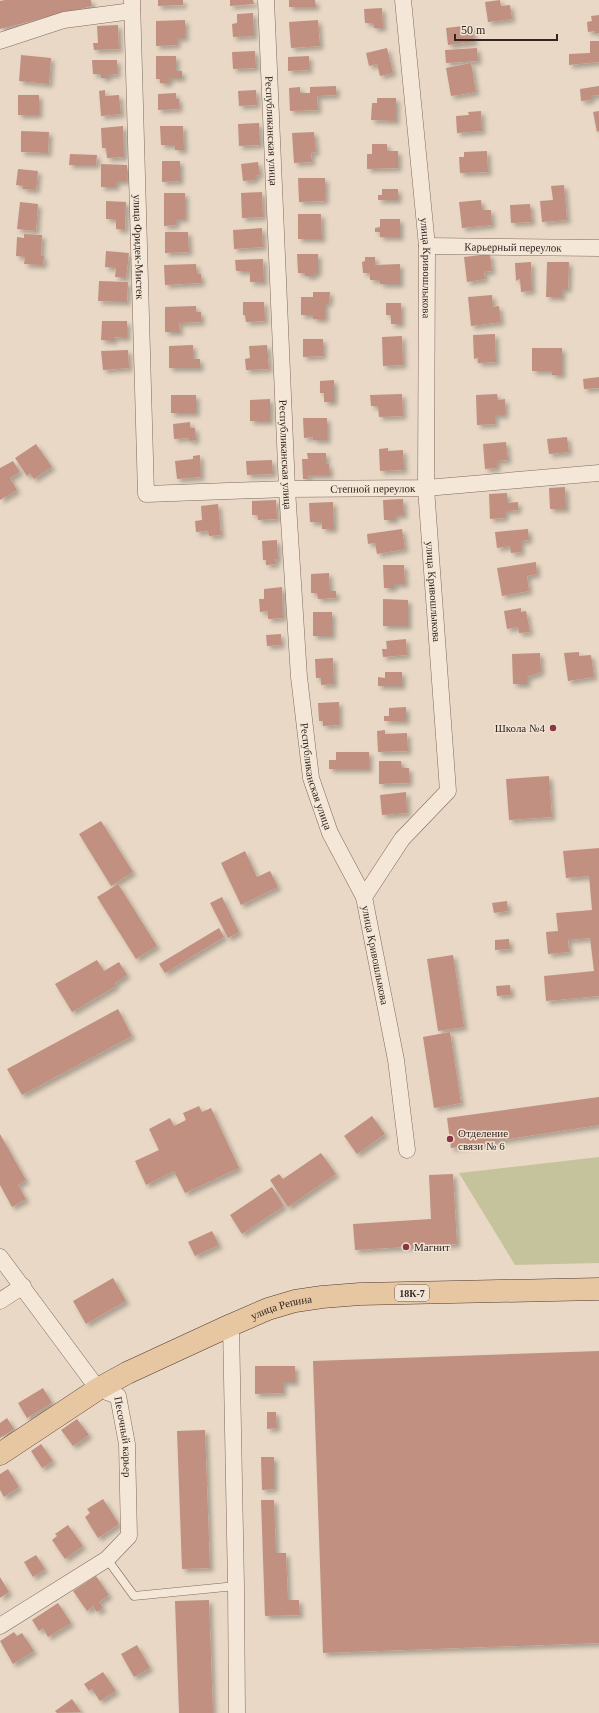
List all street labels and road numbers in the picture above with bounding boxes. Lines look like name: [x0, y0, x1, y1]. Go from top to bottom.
street label: Республиканская улица: [263, 76, 280, 186]
street label: улица Фридек-Мистек: [132, 194, 147, 300]
street label: улица Кривошлыкова: [418, 217, 433, 318]
street label: Карьерный переулок: [464, 240, 562, 254]
street label: Республиканская улица: [277, 399, 294, 510]
street label: Степной переулок: [330, 482, 416, 495]
street label: улица Кривошлыкова: [424, 541, 443, 642]
street label: Республиканская улица: [298, 722, 334, 832]
street label: улица Кривошлыкова: [360, 904, 391, 1006]
road number: 18К-7: [395, 1285, 429, 1301]
street label: улица Репина: [249, 1293, 313, 1322]
street label: Песочный карьер: [112, 1395, 134, 1478]

